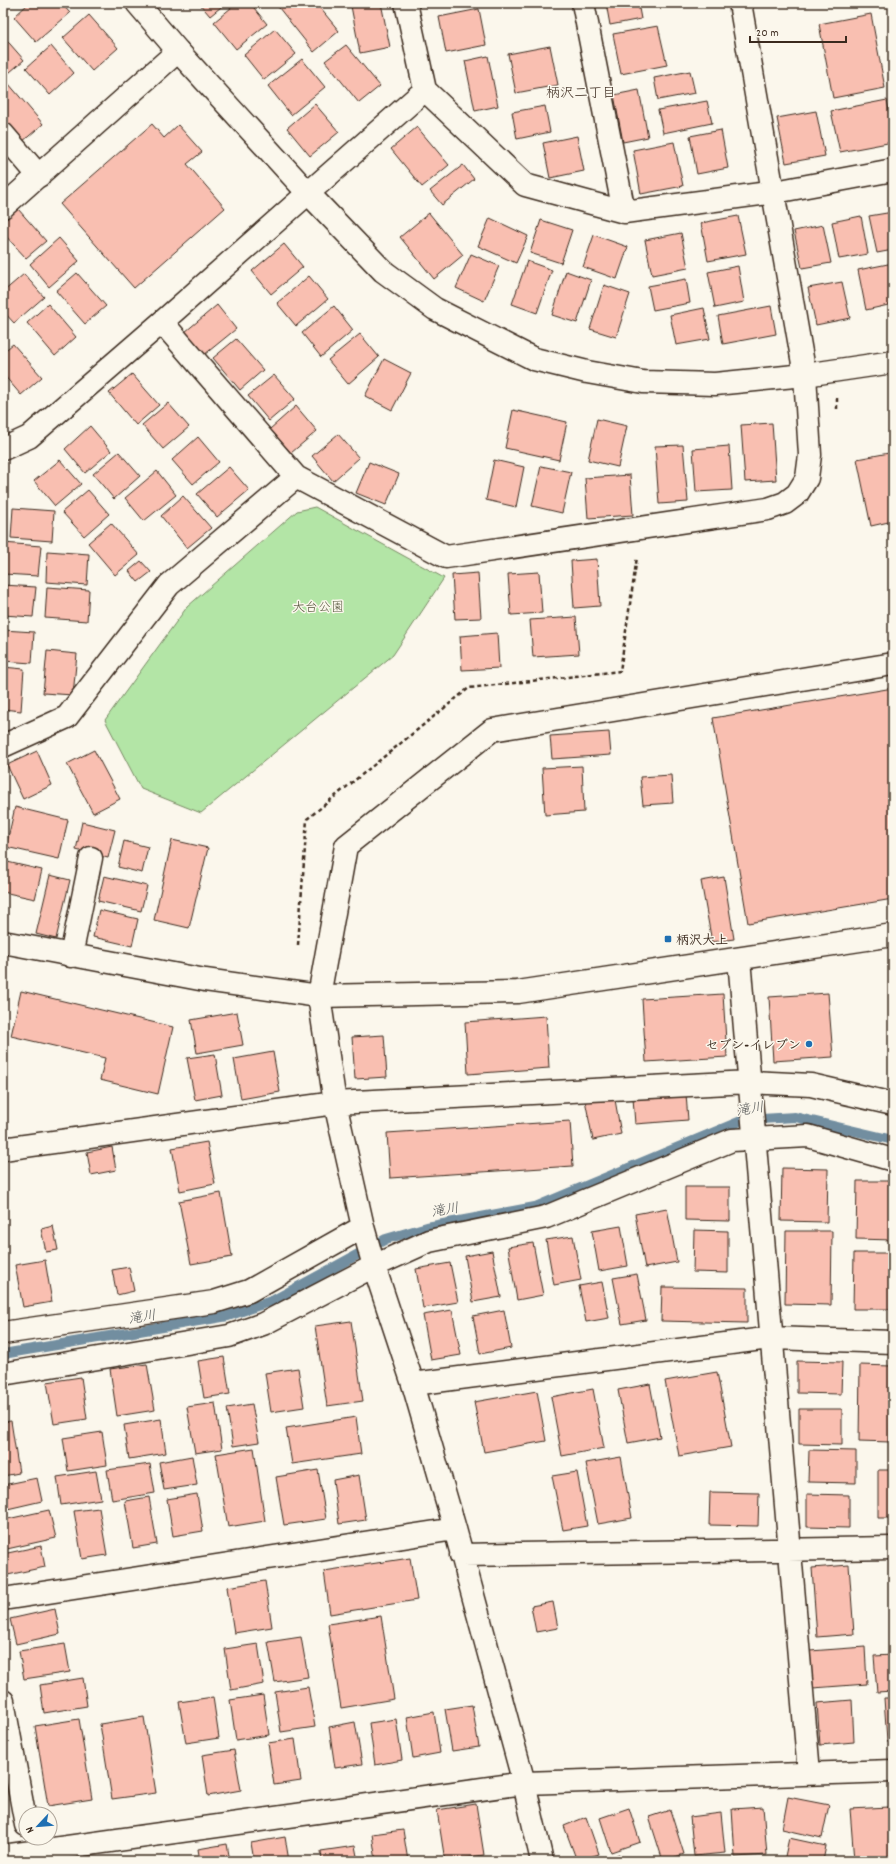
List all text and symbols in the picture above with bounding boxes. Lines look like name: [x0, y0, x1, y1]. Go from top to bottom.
scale bar: [750, 18, 846, 44]
text: 20 m: [756, 25, 779, 42]
district label: 柄沢二丁目: [546, 84, 616, 104]
park label: 大台公園: [292, 599, 344, 618]
place label: 柄沢大上: [676, 932, 728, 951]
marker: 柄沢大上: [663, 934, 673, 944]
place label: セブン-イレブン: [706, 1037, 801, 1056]
marker: セブン-イレブン: [804, 1039, 814, 1049]
water label: 滝川: [735, 1098, 766, 1122]
water label: 滝川: [430, 1199, 461, 1223]
water label: 滝川: [127, 1306, 158, 1330]
north arrow: [18, 1806, 58, 1846]
text: N: [22, 1823, 39, 1835]

